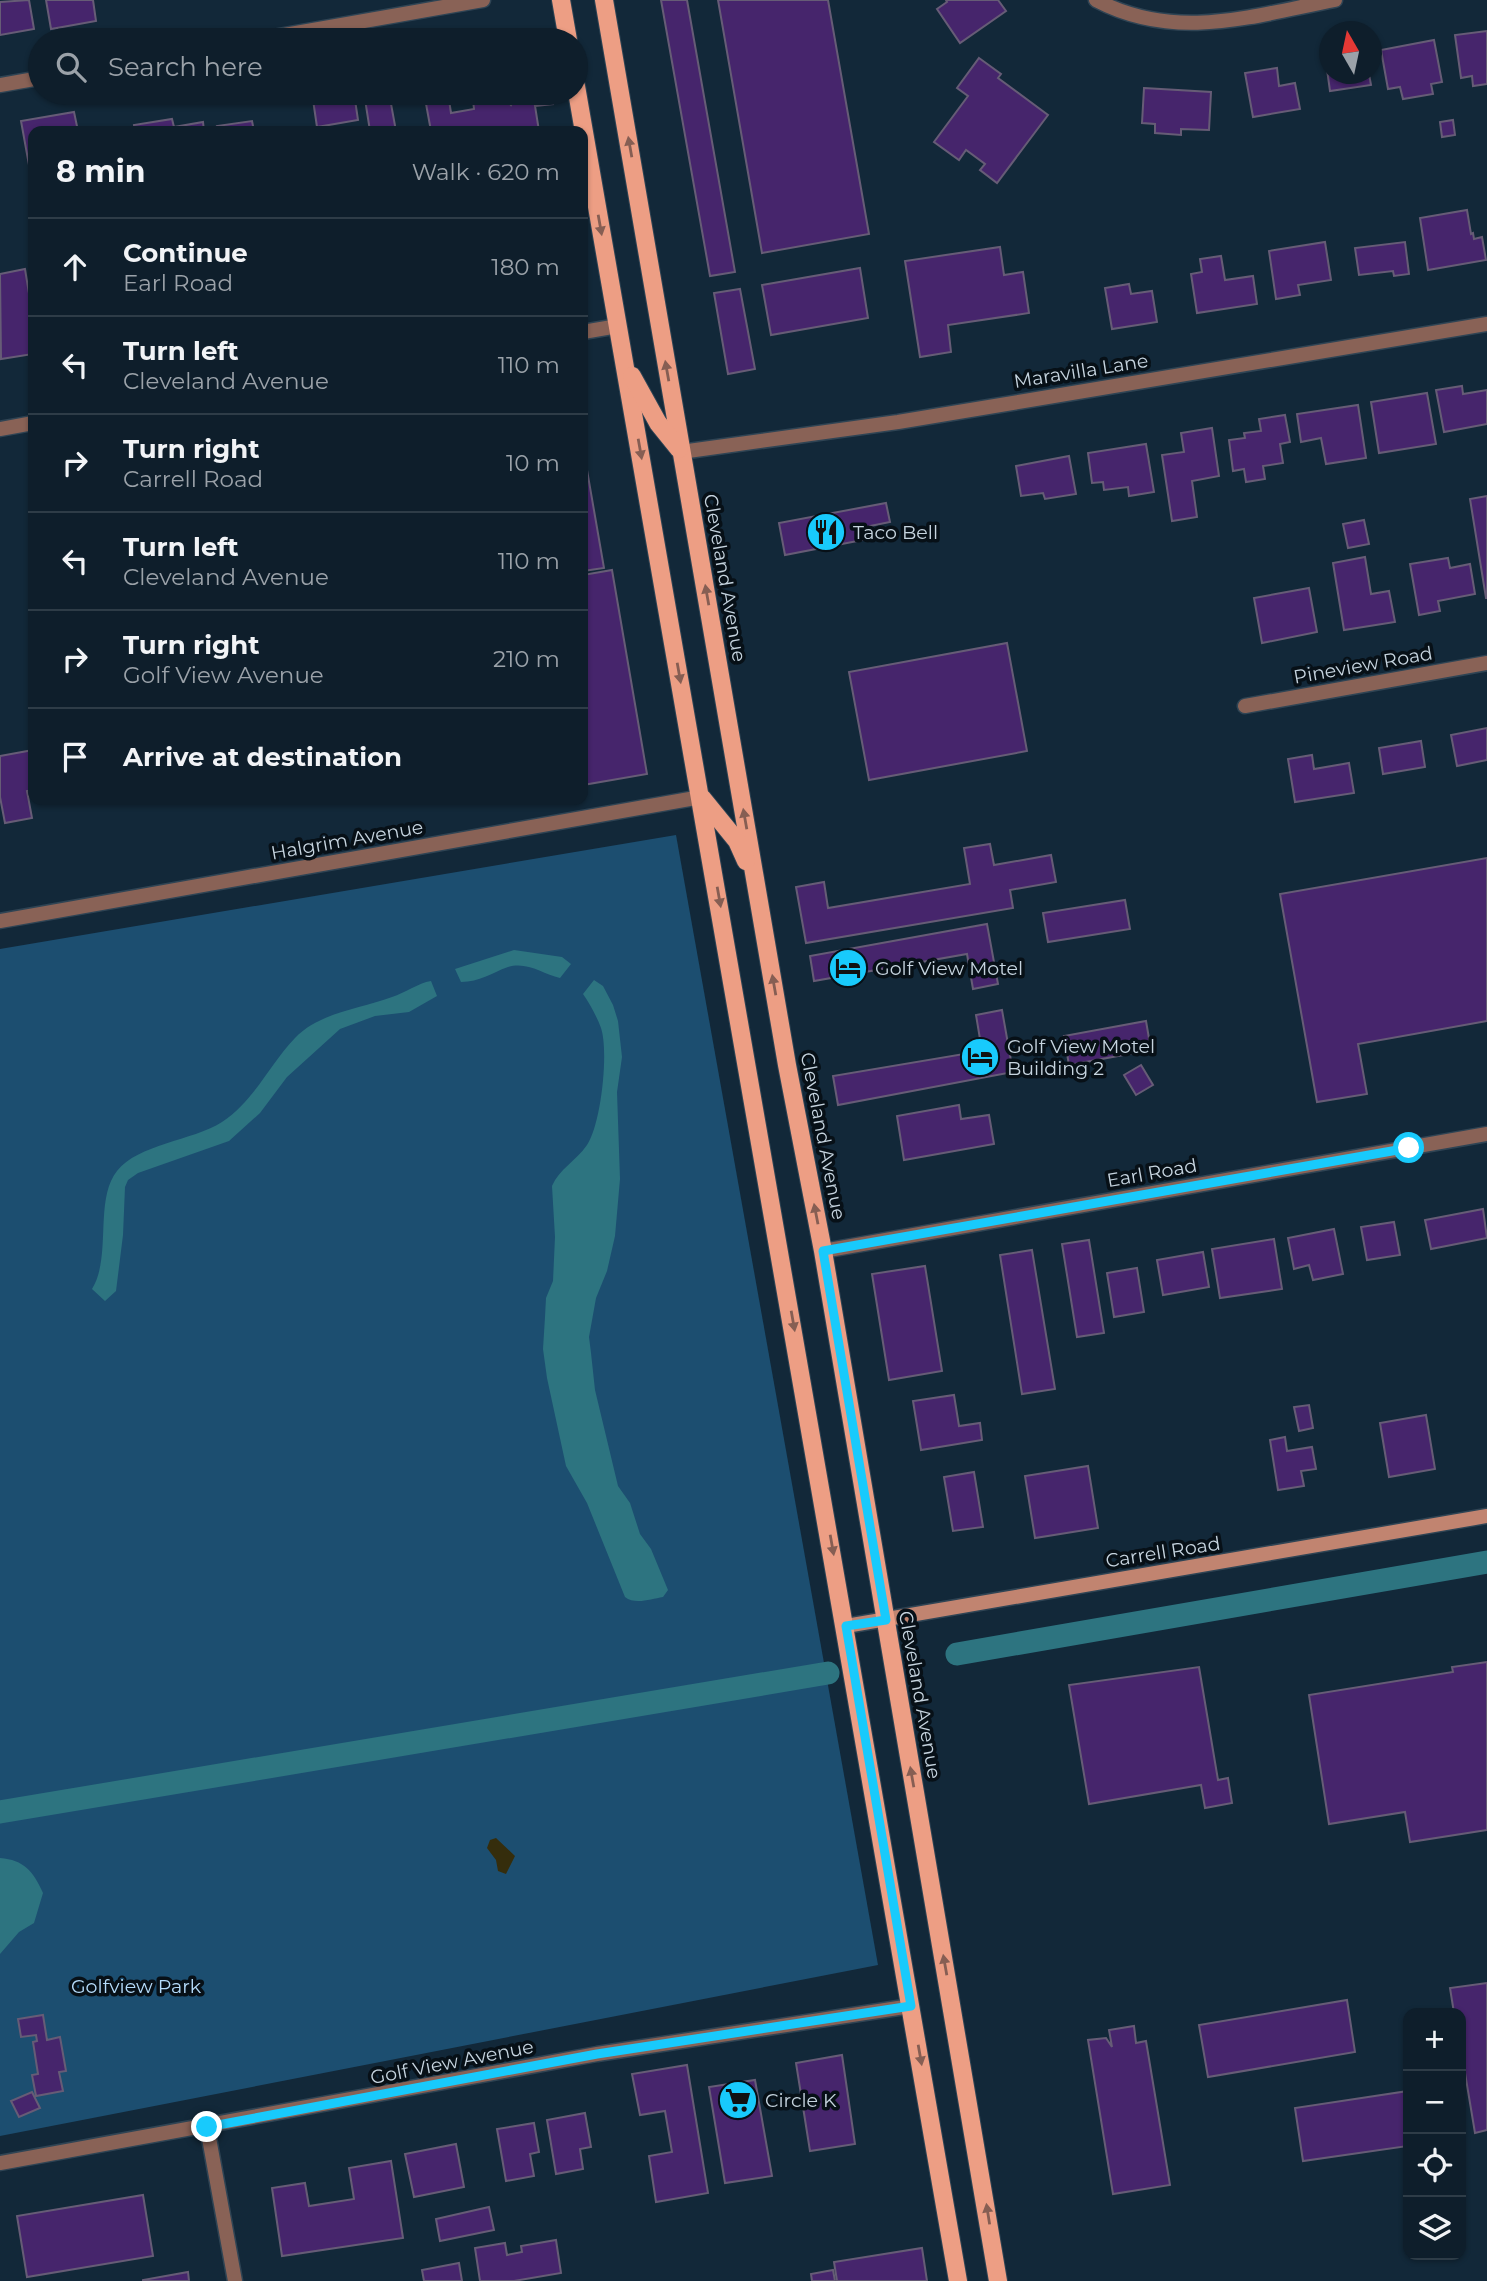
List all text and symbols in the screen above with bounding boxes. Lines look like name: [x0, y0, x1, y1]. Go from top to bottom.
north arrow: [1319, 21, 1382, 84]
search box: [28, 28, 588, 105]
icon: search: [52, 48, 90, 86]
text: Search here: [108, 51, 263, 83]
one-way arrow: [624, 136, 635, 158]
text: 8 min: [56, 153, 146, 190]
text: Walk · 620 m: [412, 158, 560, 186]
one-way arrow: [595, 214, 606, 236]
text: Continue: [123, 237, 248, 269]
icon: ahead: [56, 248, 94, 286]
text: 180 m: [491, 253, 560, 281]
text: Earl Road: [123, 269, 233, 297]
text: Turn left: [123, 335, 239, 367]
icon: left: [56, 346, 94, 384]
street label: Maravilla Lane: [1012, 349, 1150, 393]
text: 110 m: [498, 351, 560, 379]
one-way arrow: [661, 360, 672, 382]
text: Cleveland Avenue: [123, 367, 329, 395]
text: Turn right: [123, 433, 259, 465]
one-way arrow: [635, 438, 646, 460]
icon: right: [56, 444, 94, 482]
text: 10 m: [506, 449, 560, 477]
text: Carrell Road: [123, 465, 263, 493]
street label: Cleveland Avenue: [699, 492, 751, 664]
restaurant icon: Taco Bell: [805, 511, 847, 553]
place label: Taco Bell: [853, 521, 938, 544]
text: Turn left: [123, 531, 239, 563]
icon: left: [56, 542, 94, 580]
text: 110 m: [498, 547, 560, 575]
text: Cleveland Avenue: [123, 563, 329, 591]
one-way arrow: [701, 584, 712, 606]
text: Turn right: [123, 629, 259, 661]
icon: right: [56, 640, 94, 678]
street label: Pineview Road: [1292, 641, 1434, 689]
text: 210 m: [493, 645, 560, 673]
text: Golf View Avenue: [123, 661, 324, 689]
one-way arrow: [674, 662, 685, 684]
icon: arrive: [56, 738, 94, 776]
text: Arrive at destination: [123, 741, 402, 773]
one-way arrow: [739, 808, 750, 830]
street label: Halgrim Avenue: [269, 815, 425, 865]
one-way arrow: [713, 886, 724, 908]
hotel icon: Golf View Motel: [827, 947, 869, 989]
place label: Golf View Motel: [875, 957, 1023, 980]
one-way arrow: [768, 974, 779, 996]
place label: Golf View Motel Building 2: [1007, 1035, 1155, 1080]
hotel icon: Golf View Motel Building 2: [959, 1036, 1001, 1078]
street label: Cleveland Avenue: [795, 1050, 851, 1222]
route start: [1393, 1132, 1424, 1163]
street label: Earl Road: [1105, 1154, 1199, 1192]
one-way arrow: [810, 1203, 821, 1225]
one-way arrow: [788, 1310, 799, 1332]
street label: Carrell Road: [1104, 1532, 1222, 1572]
one-way arrow: [827, 1534, 838, 1556]
street label: Cleveland Avenue: [894, 1609, 946, 1781]
one-way arrow: [906, 1765, 917, 1787]
one-way arrow: [939, 1954, 950, 1976]
park label: Golfview Park: [71, 1975, 202, 1998]
map controls: [1403, 2008, 1466, 2260]
button: +: [1403, 2008, 1466, 2071]
street label: Golf View Avenue: [368, 2035, 536, 2089]
one-way arrow: [915, 2044, 926, 2066]
button: −: [1403, 2071, 1466, 2134]
supermarket icon: Circle K: [717, 2079, 759, 2121]
place label: Circle K: [765, 2089, 837, 2112]
route end: [191, 2111, 222, 2142]
button: locate: [1403, 2134, 1466, 2197]
button: layers: [1403, 2197, 1466, 2260]
one-way arrow: [982, 2202, 993, 2224]

